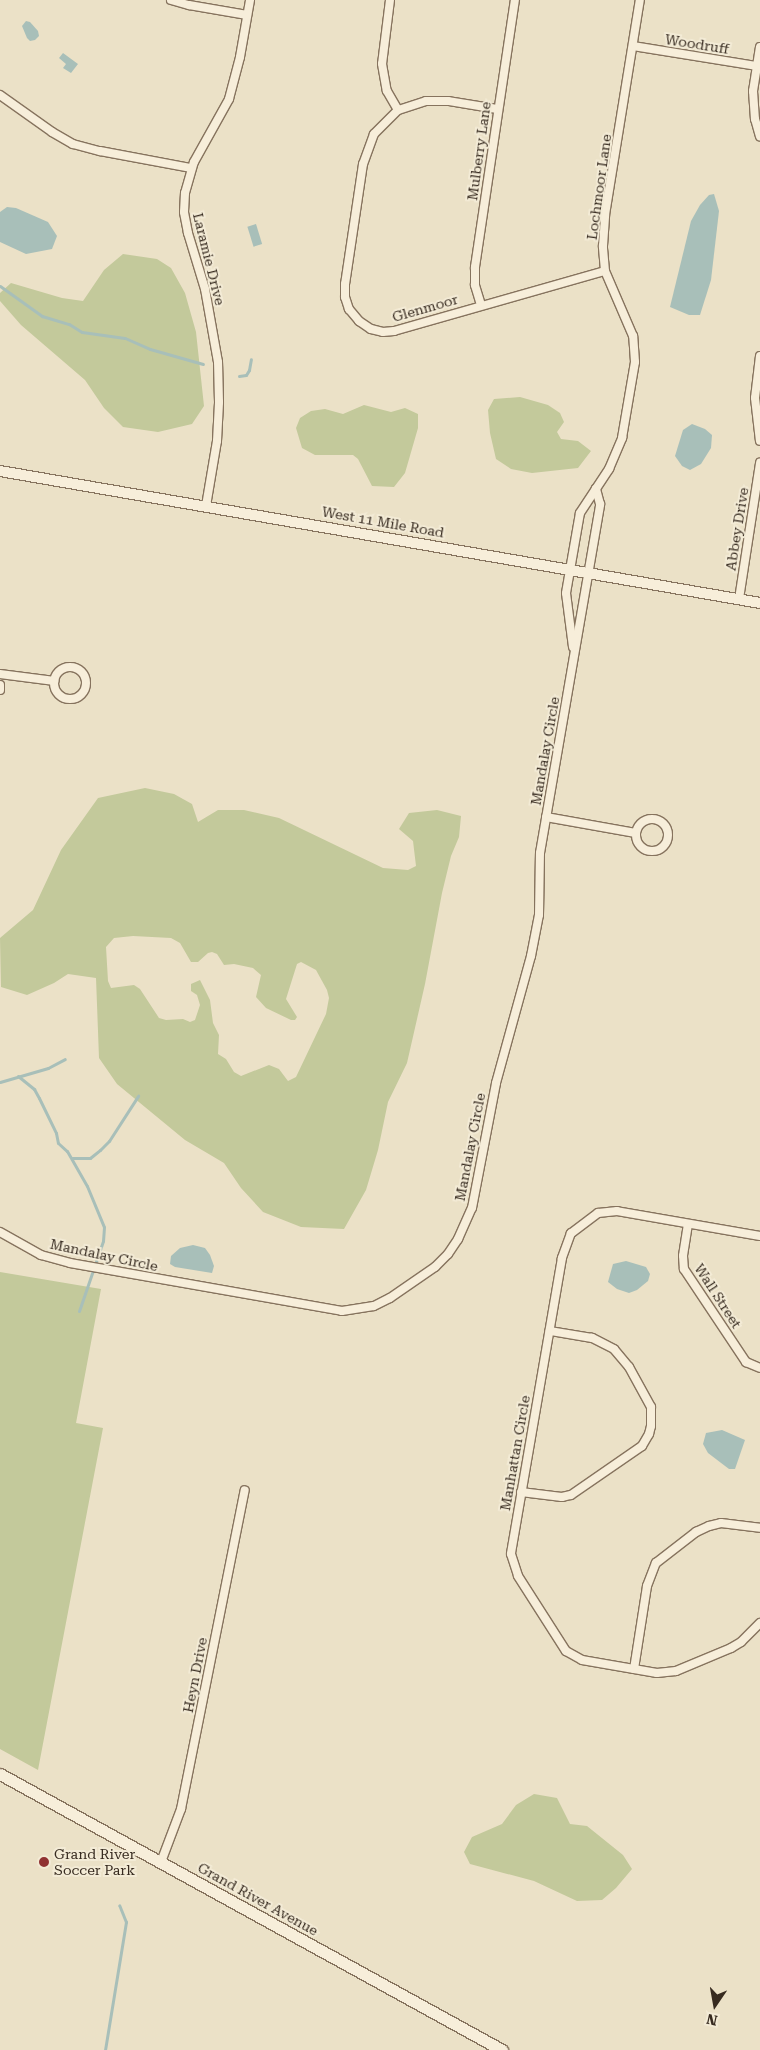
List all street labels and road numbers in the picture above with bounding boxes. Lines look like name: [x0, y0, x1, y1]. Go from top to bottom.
street label: Woodruff: [664, 31, 730, 57]
street label: Mulberry Lane: [464, 100, 494, 202]
street label: Lochmoor Lane: [583, 133, 615, 241]
street label: Laramie Drive: [189, 211, 229, 307]
street label: Glenmoor: [390, 291, 460, 325]
street label: Abbey Drive: [722, 486, 752, 572]
street label: West 11 Mile Road: [321, 503, 445, 541]
street label: Mandalay Circle: [527, 695, 563, 807]
street label: Mandalay Circle: [451, 1091, 489, 1203]
street label: Mandalay Circle: [49, 1235, 159, 1275]
street label: Wall Street: [691, 1261, 745, 1331]
street label: Manhattan Circle: [497, 1394, 533, 1512]
street label: Heyn Drive: [179, 1636, 211, 1714]
street label: Grand River Avenue: [195, 1859, 321, 1939]

